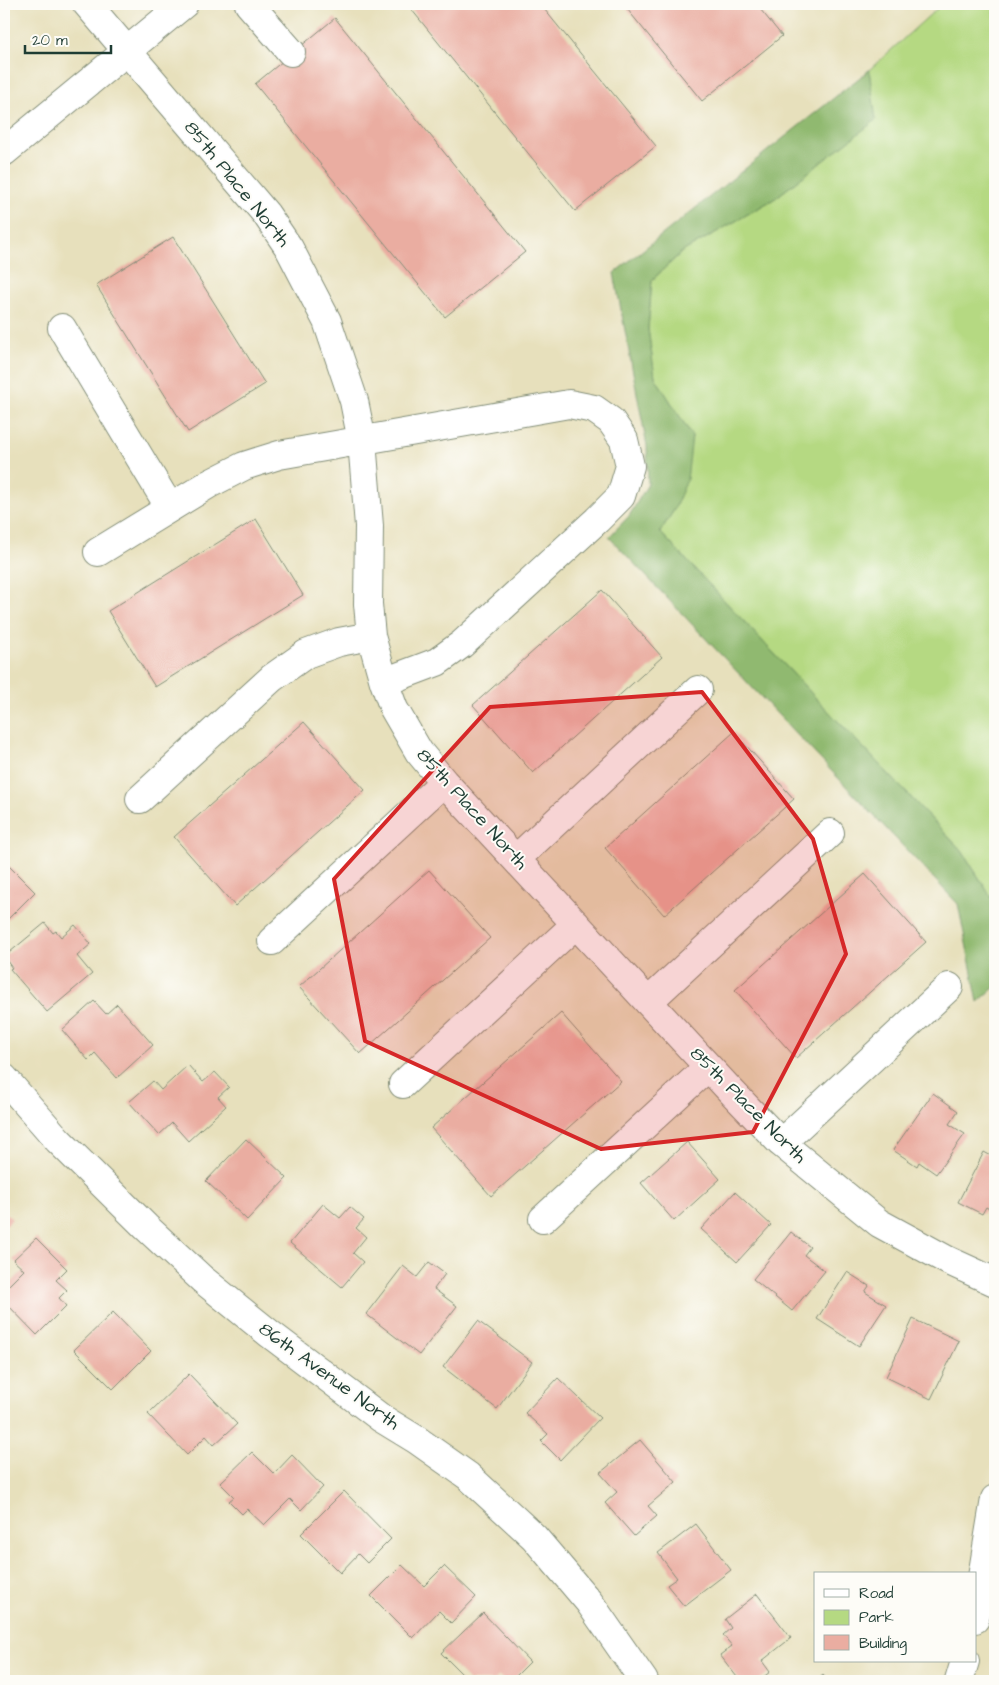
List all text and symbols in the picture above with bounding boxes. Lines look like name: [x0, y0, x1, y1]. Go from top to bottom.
scale bar: [25, 22, 111, 54]
text: 20 m: [32, 30, 68, 51]
street label: 85th Place North: [178, 115, 297, 253]
street label: 85th Place North: [410, 742, 534, 876]
street label: 85th Place North: [684, 1041, 813, 1170]
street label: 86th Avenue North: [253, 1316, 406, 1437]
legend: [814, 1572, 976, 1662]
text: Road: [859, 1583, 894, 1604]
text: Park: [859, 1607, 894, 1628]
text: Building: [859, 1633, 907, 1655]

